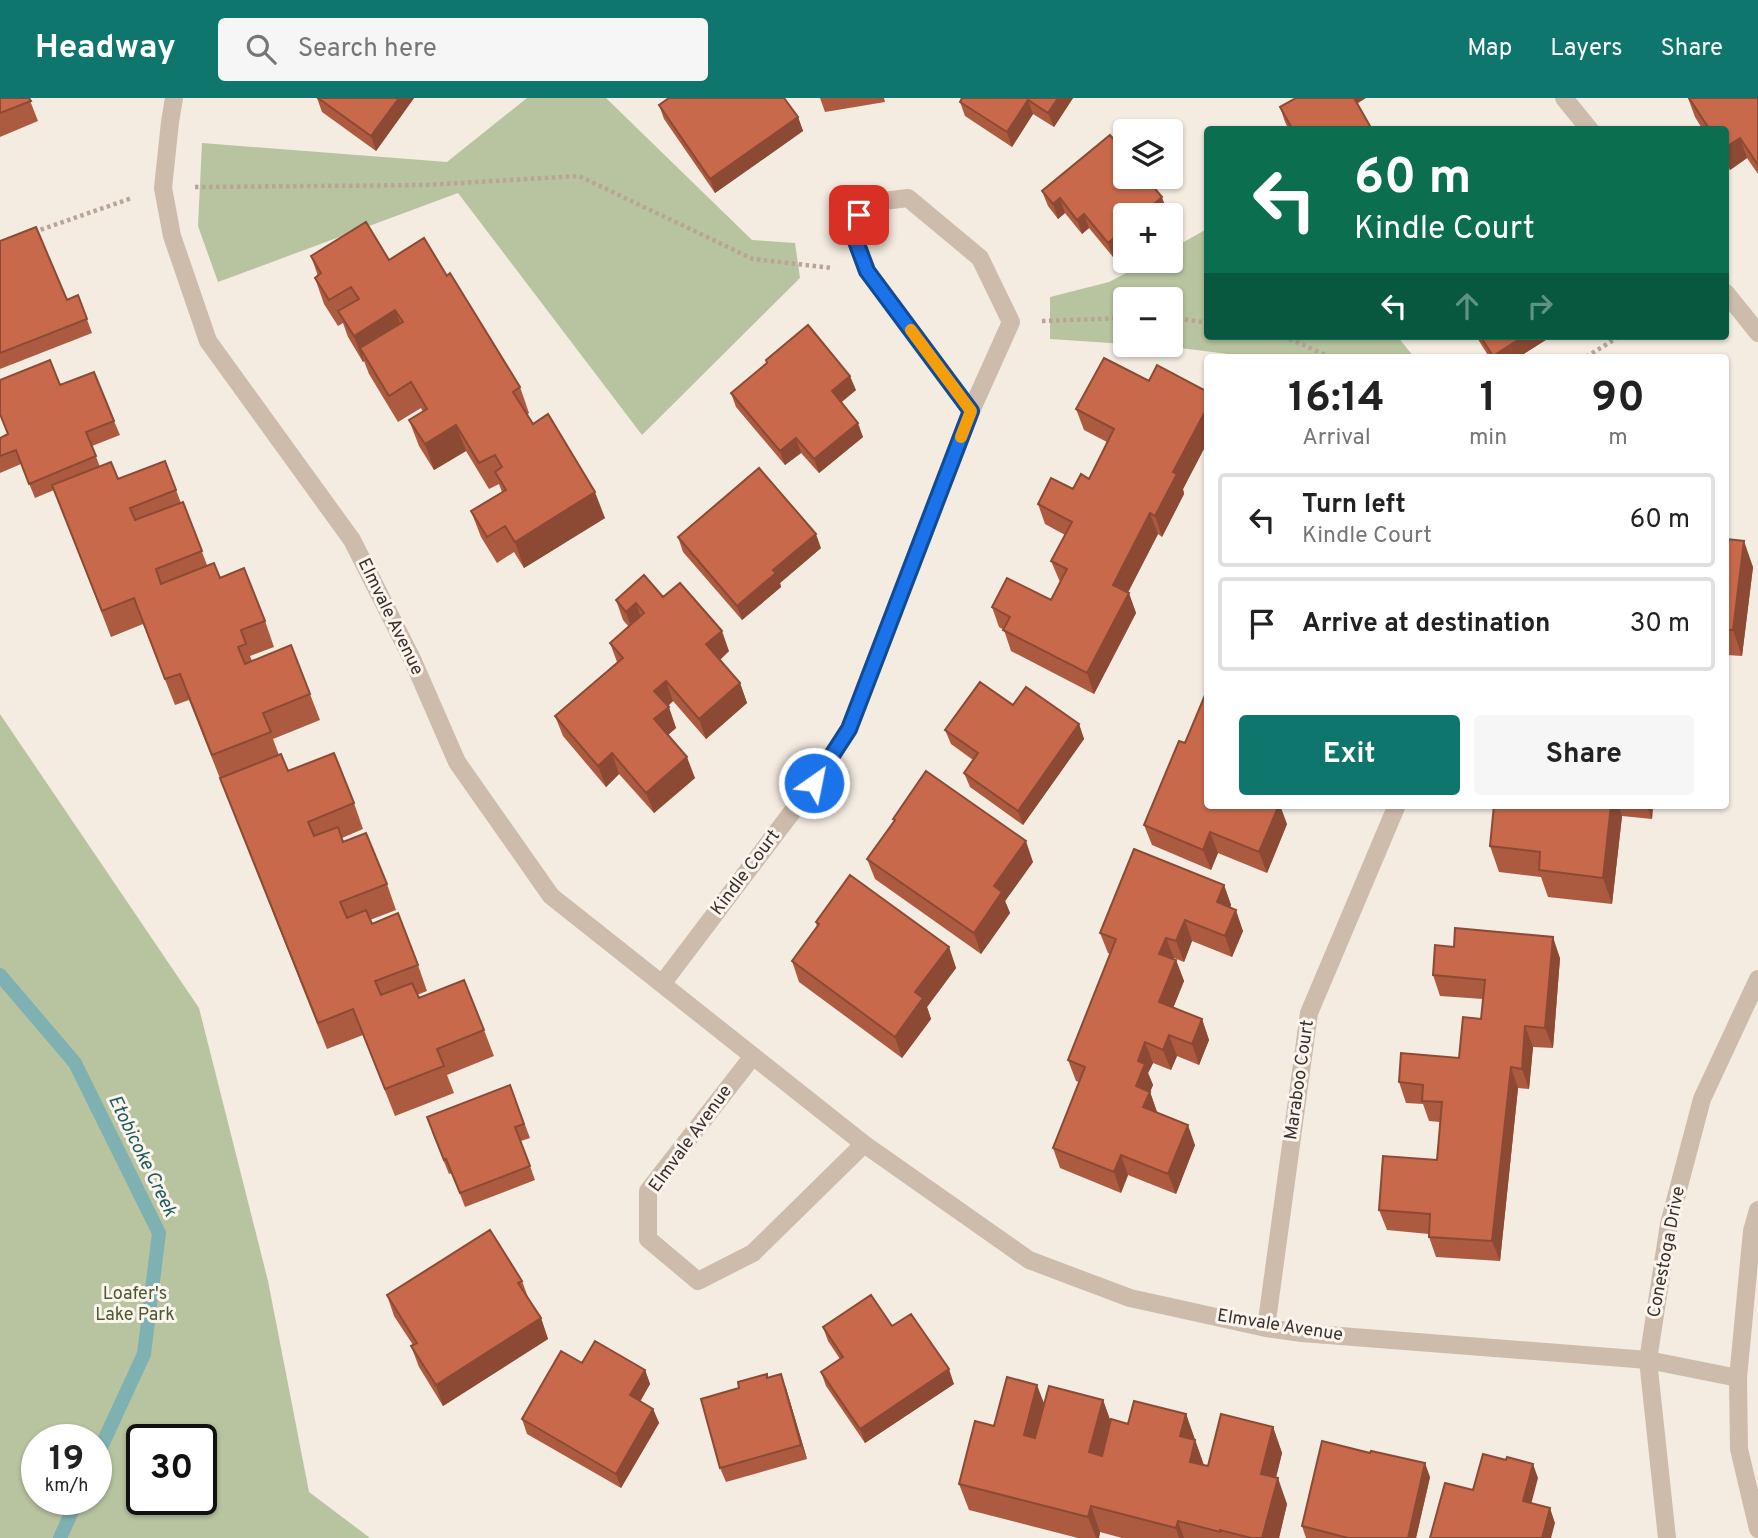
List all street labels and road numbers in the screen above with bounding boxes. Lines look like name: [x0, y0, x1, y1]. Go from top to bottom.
street label: Elmvale Avenue: [352, 555, 428, 679]
street label: Kindle Court: [706, 825, 786, 921]
street label: Maraboo Court: [1280, 1019, 1320, 1141]
street label: Elmvale Avenue: [644, 1081, 738, 1197]
street label: Conestoga Drive: [1643, 1184, 1691, 1320]
street label: Elmvale Avenue: [1215, 1305, 1345, 1347]

